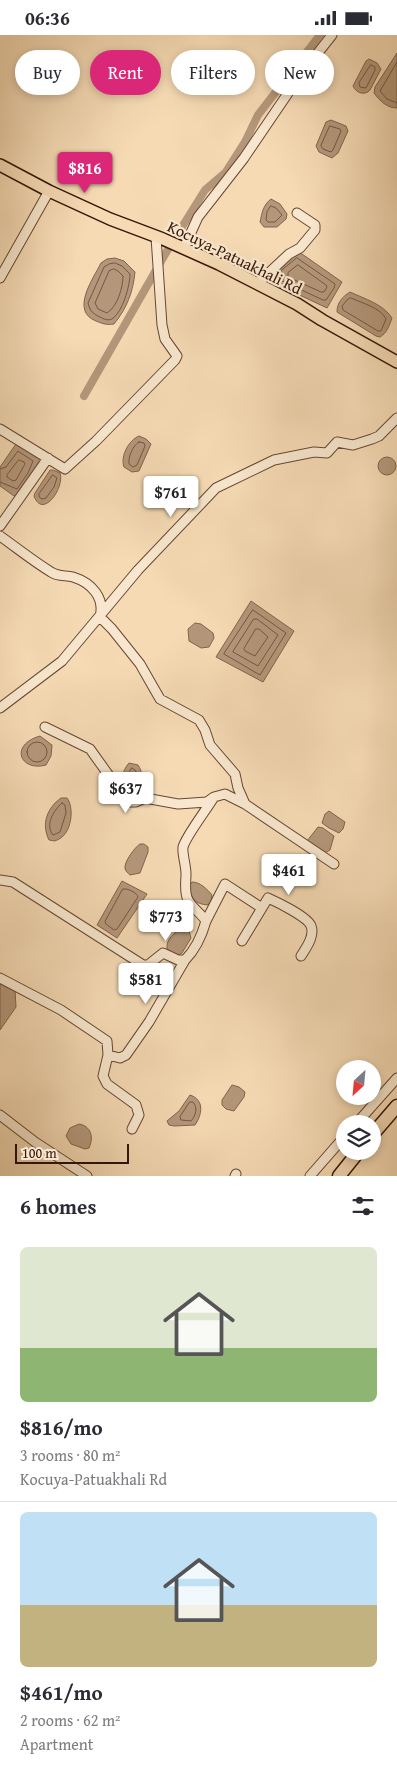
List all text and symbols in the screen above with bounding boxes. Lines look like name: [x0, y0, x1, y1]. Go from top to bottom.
text: 06:36: [25, 4, 70, 32]
chip: Buy: [15, 50, 80, 95]
chip: Rent: [90, 50, 161, 95]
chip: Filters: [171, 50, 255, 95]
chip: New: [265, 50, 334, 95]
pin: $816: [55, 151, 115, 194]
text: $816: [68, 156, 102, 180]
street label: Kocuya-Patuakhali Rd: [164, 214, 307, 300]
pin: $761: [141, 475, 201, 518]
text: $761: [154, 480, 188, 504]
pin: $637: [96, 771, 156, 814]
text: $637: [109, 776, 143, 800]
pin: $461: [259, 853, 319, 896]
text: $461: [272, 858, 306, 882]
pin: $773: [136, 899, 196, 942]
text: $773: [149, 904, 183, 928]
pin: $581: [116, 963, 176, 1005]
text: $581: [129, 967, 163, 991]
north arrow: [336, 1060, 381, 1105]
map controls: [336, 1060, 381, 1160]
button: layers: [336, 1115, 381, 1160]
scale bar: [15, 1141, 129, 1164]
text: 100 m: [22, 1143, 57, 1163]
text: 6 homes: [20, 1191, 96, 1222]
icon: filters: [349, 1192, 377, 1220]
icon: home: [154, 1279, 244, 1369]
text: $816/mo: [20, 1412, 103, 1443]
text: 3 rooms · 80 m²: [20, 1443, 120, 1467]
text: Kocuya-Patuakhali Rd: [20, 1467, 167, 1491]
icon: home: [154, 1545, 244, 1635]
text: $461/mo: [20, 1677, 103, 1708]
text: 2 rooms · 62 m²: [20, 1708, 120, 1732]
text: Apartment: [20, 1732, 93, 1756]

